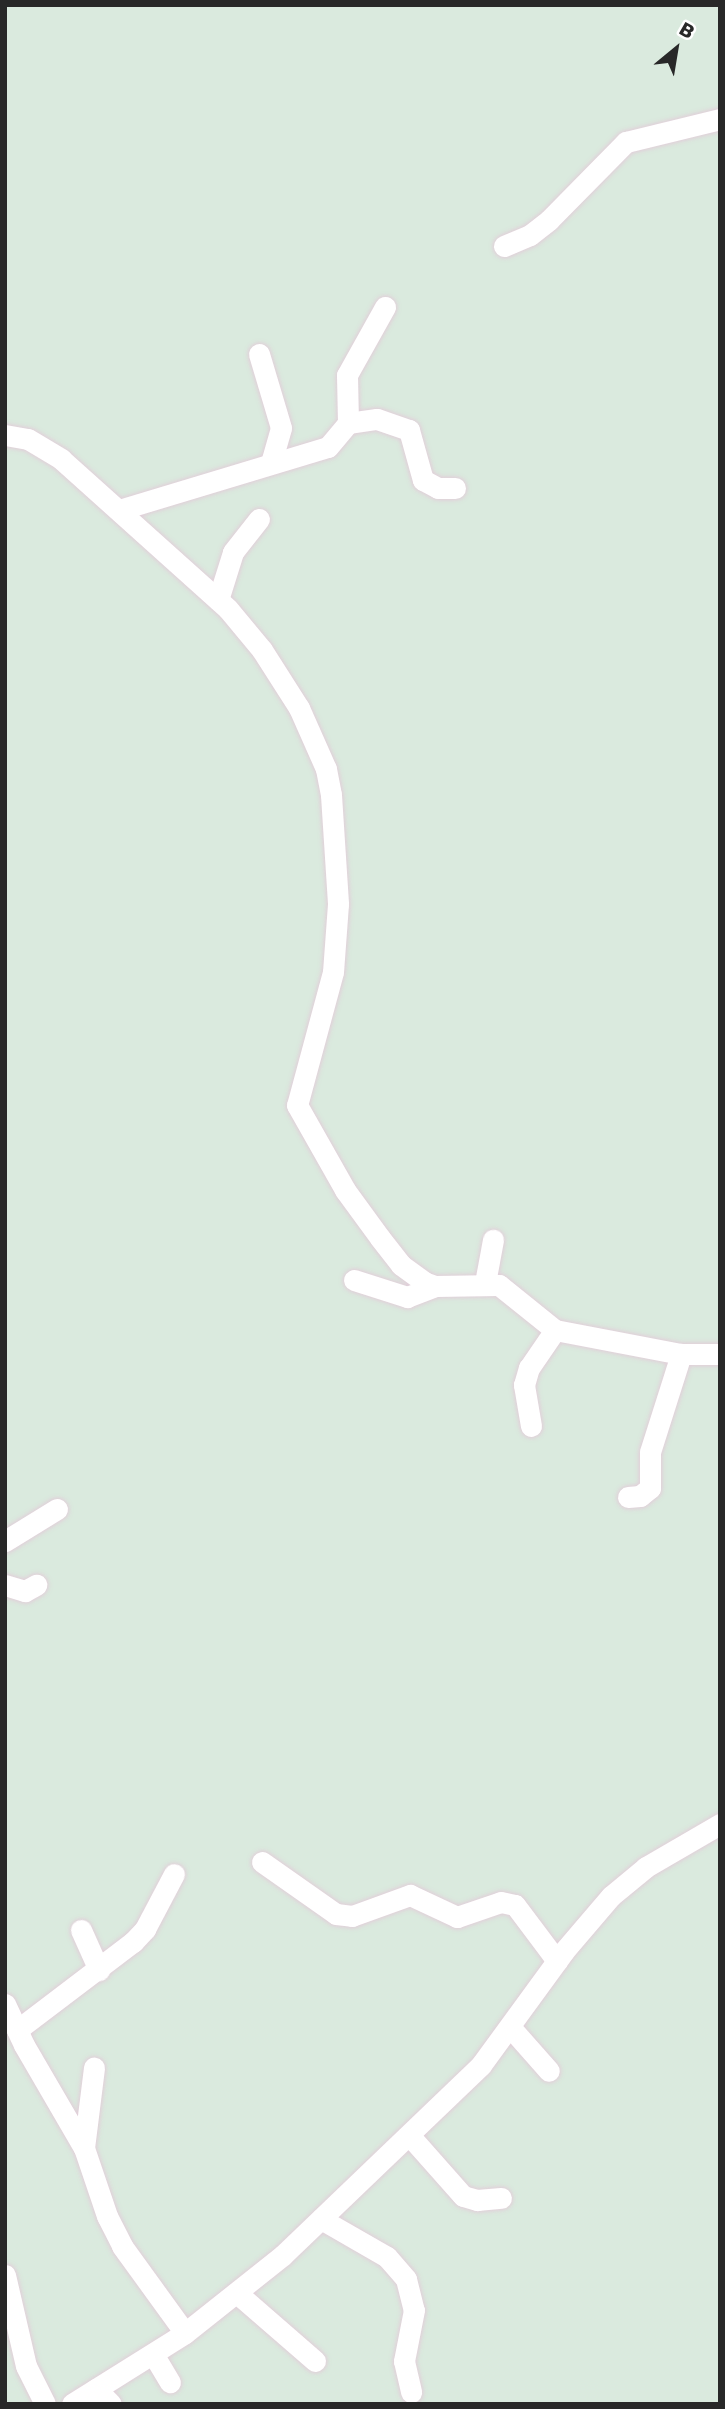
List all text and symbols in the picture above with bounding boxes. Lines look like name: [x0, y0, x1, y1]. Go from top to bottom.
north arrow: [641, 14, 711, 84]
text: B: [675, 17, 698, 44]

